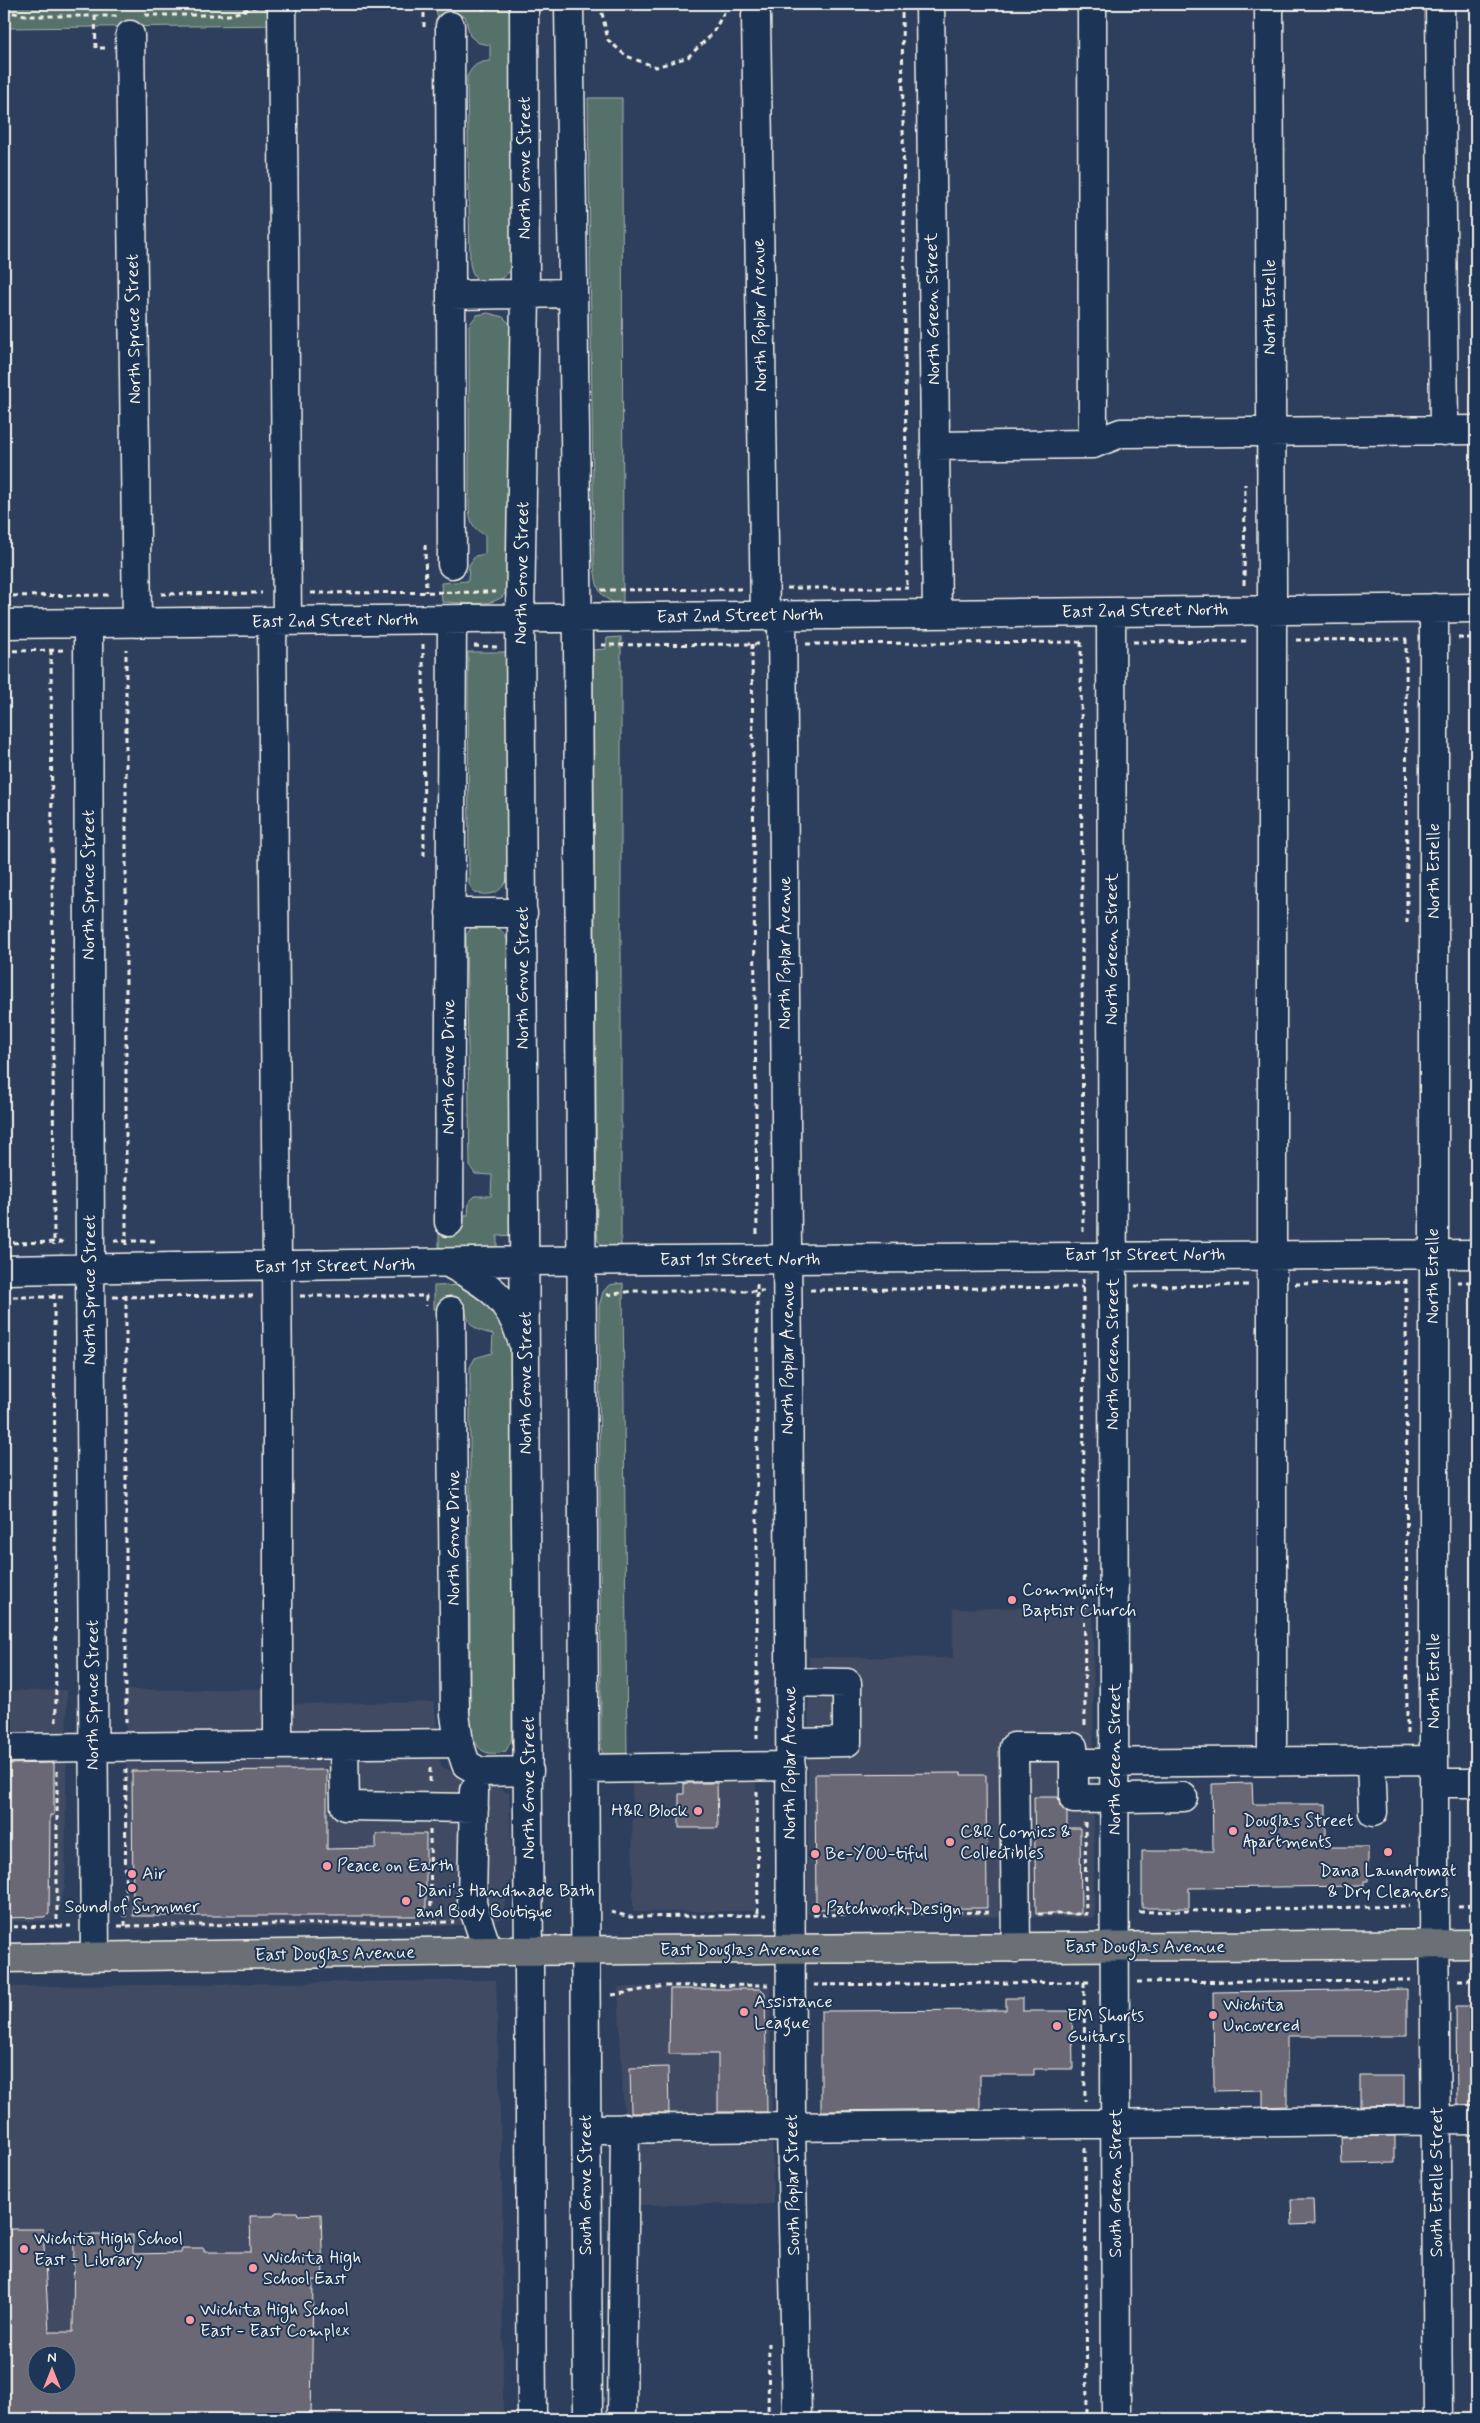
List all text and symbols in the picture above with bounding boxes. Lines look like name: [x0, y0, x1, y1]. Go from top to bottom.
street label: North Grove Street: [513, 96, 537, 240]
street label: North Green Street: [920, 232, 946, 385]
street label: North Poplar Avenue: [747, 238, 773, 392]
street label: North Spruce Street: [121, 253, 147, 404]
street label: North Estelle: [1258, 259, 1282, 355]
street label: North Grove Street: [509, 501, 535, 645]
street label: East 2nd Street North: [1061, 598, 1229, 624]
street label: East 2nd Street North: [656, 603, 824, 629]
street label: East 2nd Street North: [251, 608, 419, 634]
street label: North Spruce Street: [77, 810, 101, 960]
street label: North Estelle: [1422, 823, 1446, 919]
street label: North Green Street: [1100, 872, 1124, 1025]
street label: North Poplar Avenue: [773, 876, 797, 1030]
street label: North Grove Street: [511, 906, 535, 1050]
street label: North Grove Drive: [437, 999, 461, 1135]
street label: North Spruce Street: [78, 1215, 102, 1365]
street label: North Estelle: [1421, 1228, 1445, 1324]
street label: East 1st Street North: [1065, 1243, 1225, 1267]
street label: East 1st Street North: [660, 1248, 820, 1272]
street label: East 1st Street North: [254, 1253, 416, 1279]
street label: North Green Street: [1101, 1277, 1125, 1430]
street label: North Poplar Avenue: [776, 1281, 800, 1435]
street label: North Grove Street: [514, 1311, 538, 1455]
street label: North Grove Drive: [442, 1470, 466, 1606]
place label: Community Baptist Church: [1022, 1578, 1136, 1623]
marker: Community Baptist Church: [1006, 1594, 1018, 1606]
street label: North Spruce Street: [81, 1620, 105, 1770]
street label: North Estelle: [1422, 1633, 1446, 1729]
street label: North Green Street: [1103, 1682, 1127, 1835]
street label: North Poplar Avenue: [778, 1686, 802, 1840]
street label: North Grove Street: [517, 1716, 541, 1860]
place label: H&R Block: [611, 1799, 688, 1823]
marker: H&R Block: [692, 1805, 704, 1817]
place label: Douglas Street Apartments: [1243, 1809, 1354, 1855]
place label: C&R Comics & Collectibles: [960, 1820, 1071, 1865]
marker: Douglas Street Apartments: [1227, 1825, 1239, 1837]
marker: C&R Comics & Collectibles: [944, 1836, 956, 1848]
place label: Be-YOU-tiful: [825, 1842, 928, 1866]
marker: Dana Laundromat & Dry Cleaners: [1382, 1846, 1394, 1858]
marker: Be-YOU-tiful: [809, 1848, 821, 1860]
place label: Peace on Earth: [337, 1854, 454, 1878]
place label: Dana Laundromat & Dry Cleaners: [1319, 1859, 1457, 1904]
marker: Peace on Earth: [321, 1860, 333, 1872]
place label: Air: [142, 1862, 166, 1886]
marker: Air: [126, 1868, 138, 1880]
place label: Dani's Handmade Bath and Body Boutique: [416, 1879, 595, 1924]
marker: Sound of Summer: [126, 1882, 138, 1894]
place label: Sound of Summer: [64, 1895, 200, 1919]
marker: Dani's Handmade Bath and Body Boutique: [400, 1895, 412, 1907]
place label: Patchwork Design: [826, 1897, 961, 1922]
marker: Patchwork Design: [810, 1903, 822, 1915]
street label: East Douglas Avenue: [1065, 1935, 1225, 1961]
street label: East Douglas Avenue: [660, 1938, 820, 1964]
street label: East Douglas Avenue: [255, 1941, 415, 1969]
place label: Assistance League: [754, 1990, 833, 2037]
place label: Wichita Uncovered: [1223, 1993, 1300, 2038]
place label: EM Shorts Guitars: [1067, 2004, 1144, 2049]
marker: Assistance League: [738, 2006, 750, 2018]
marker: Wichita Uncovered: [1207, 2009, 1219, 2021]
marker: EM Shorts Guitars: [1051, 2020, 1063, 2032]
street label: South Estelle Street: [1425, 2107, 1449, 2257]
street label: South Green Street: [1104, 2108, 1128, 2258]
street label: South Poplar Street: [780, 2114, 806, 2256]
street label: South Grove Street: [574, 2115, 598, 2255]
place label: Wichita High School East - Library: [34, 2227, 183, 2272]
marker: Wichita High School East - Library: [18, 2243, 30, 2255]
place label: Wichita High School East: [263, 2246, 361, 2291]
marker: Wichita High School East: [247, 2262, 259, 2274]
place label: Wichita High School East - East Complex: [200, 2298, 350, 2343]
marker: Wichita High School East - East Complex: [184, 2314, 196, 2326]
north arrow: [28, 2346, 78, 2396]
text: N: [47, 2349, 57, 2367]

